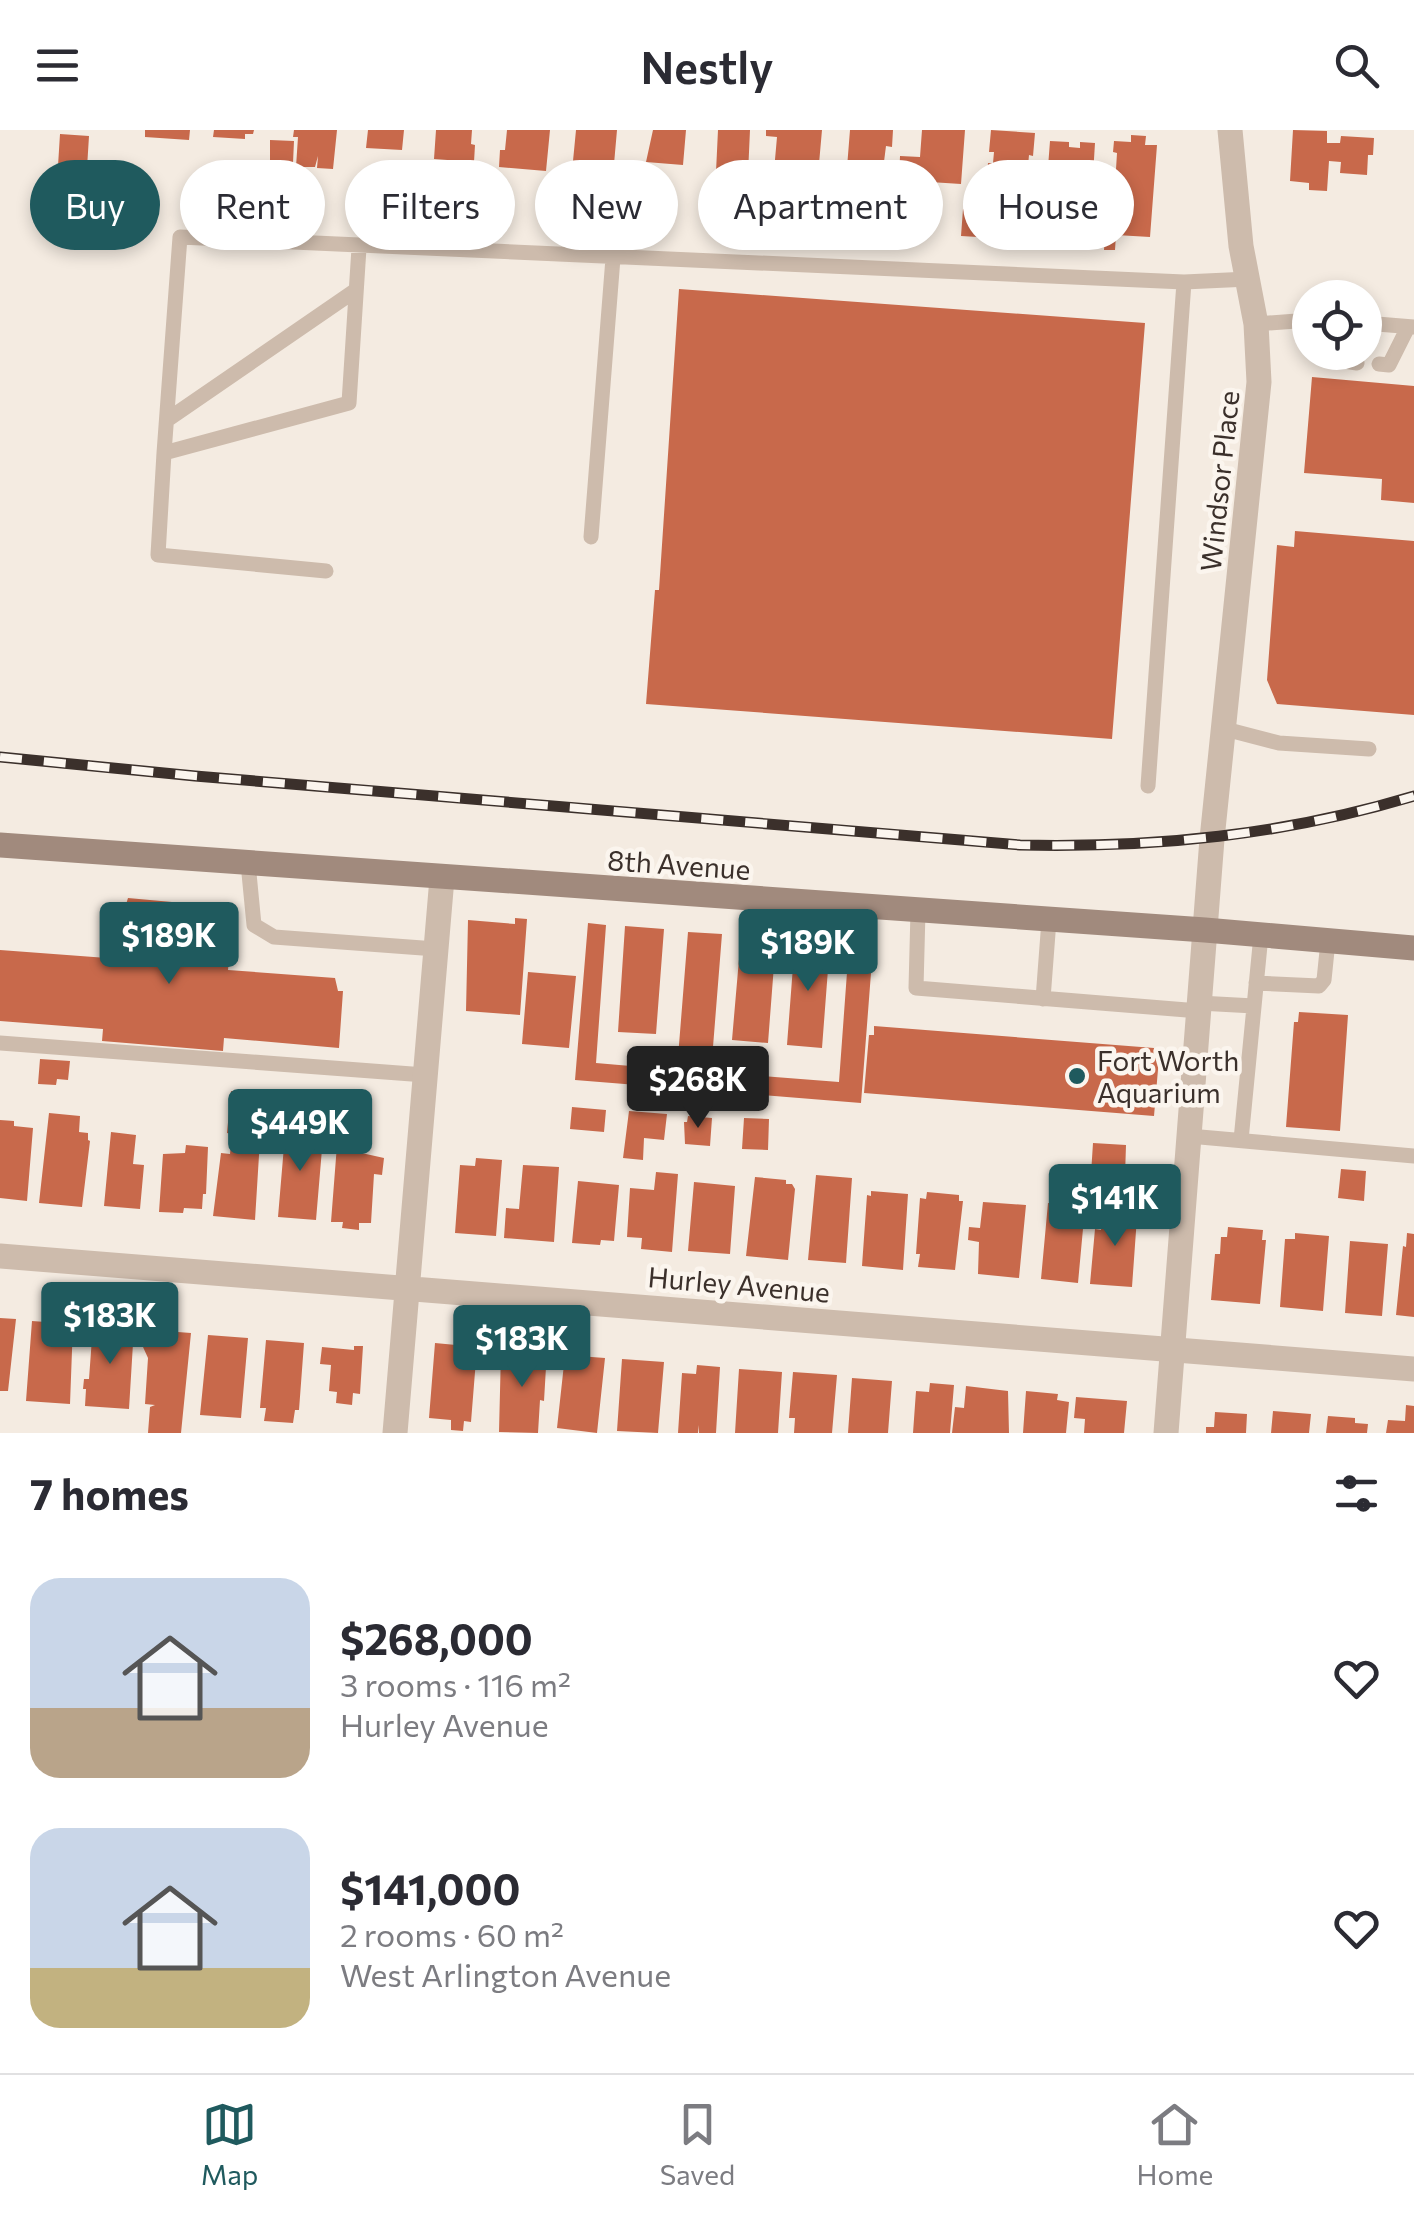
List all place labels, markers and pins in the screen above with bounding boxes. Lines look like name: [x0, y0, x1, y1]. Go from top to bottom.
pin: $189K: [99, 902, 239, 987]
pin: $189K: [738, 909, 878, 994]
place label: Fort Worth Aquarium: [1097, 1043, 1239, 1109]
pin: $268K: [628, 1046, 768, 1131]
marker: Fort Worth Aquarium: [1066, 1065, 1088, 1087]
pin: $449K: [230, 1089, 370, 1174]
pin: $141K: [1045, 1164, 1185, 1249]
pin: $183K: [40, 1282, 180, 1367]
pin: $183K: [452, 1305, 592, 1390]

